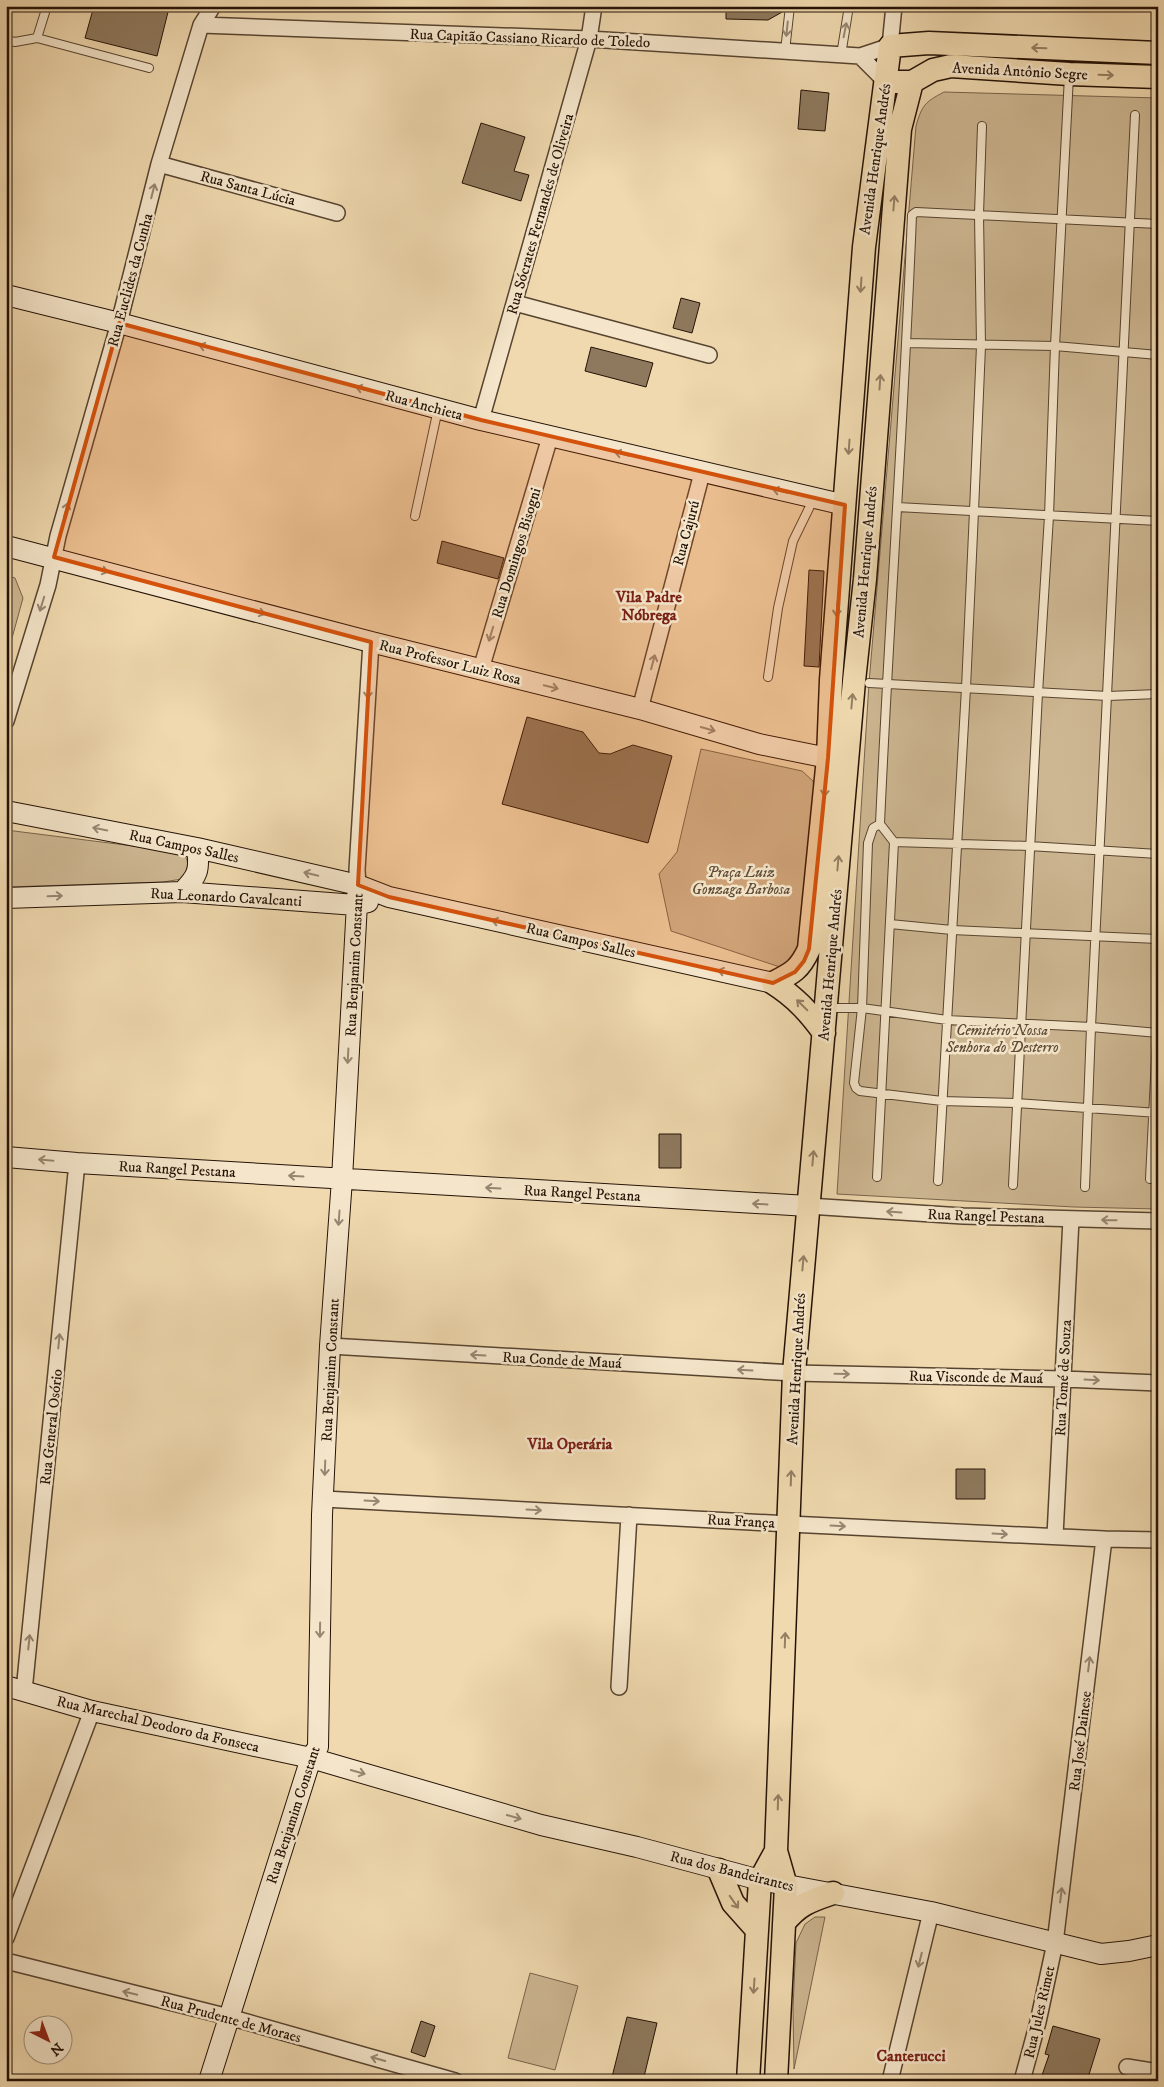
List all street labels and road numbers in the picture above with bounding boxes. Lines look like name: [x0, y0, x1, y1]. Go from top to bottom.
street label: Rua Capitão Cassiano Ricardo de Toledo: [409, 25, 651, 52]
street label: Avenida Antônio Segre: [952, 58, 1088, 85]
street label: Avenida Henrique Andrés: [855, 82, 896, 236]
street label: Rua Sócrates Fernandes de Oliveira: [503, 111, 579, 317]
street label: Rua Santa Lúcia: [198, 167, 298, 210]
street label: Rua Euclides da Cunha: [103, 211, 158, 349]
street label: Rua Anchieta: [383, 386, 465, 425]
street label: Rua Domingos Bisogni: [488, 485, 545, 621]
street label: Avenida Henrique Andrés: [849, 485, 882, 639]
street label: Rua Cajurú: [669, 498, 704, 568]
street label: Rua Professor Luiz Rosa: [377, 636, 523, 689]
street label: Rua Campos Salles: [127, 826, 241, 867]
street label: Rua Leonardo Cavalcanti: [150, 884, 302, 911]
street label: Avenida Henrique Andrés: [814, 888, 847, 1042]
street label: Rua Benjamim Constant: [341, 893, 368, 1037]
street label: Rua Campos Salles: [524, 919, 638, 962]
street label: Rua Rangel Pestana: [118, 1157, 237, 1182]
street label: Rua Rangel Pestana: [523, 1181, 642, 1206]
street label: Rua Rangel Pestana: [927, 1205, 1046, 1228]
street label: Avenida Henrique Andrés: [783, 1292, 810, 1446]
street label: Rua Benjamim Constant: [317, 1298, 344, 1442]
street label: Rua Tomé de Souza: [1051, 1319, 1076, 1437]
street label: Rua Conde de Mauá: [502, 1348, 623, 1373]
street label: Rua Visconde de Mauá: [909, 1367, 1044, 1388]
street label: Rua General Osório: [36, 1368, 67, 1486]
street label: Rua França: [707, 1510, 776, 1533]
street label: Rua José Dainese: [1065, 1690, 1096, 1792]
street label: Rua Marechal Deodoro da Fonseca: [55, 1692, 262, 1757]
street label: Rua Benjamim Constant: [262, 1744, 325, 1886]
street label: Rua dos Bandeirantes: [668, 1847, 796, 1896]
street label: Rua Jules Rimet: [1020, 1964, 1059, 2060]
street label: Rua Prudente de Moraes: [158, 1992, 303, 2047]

